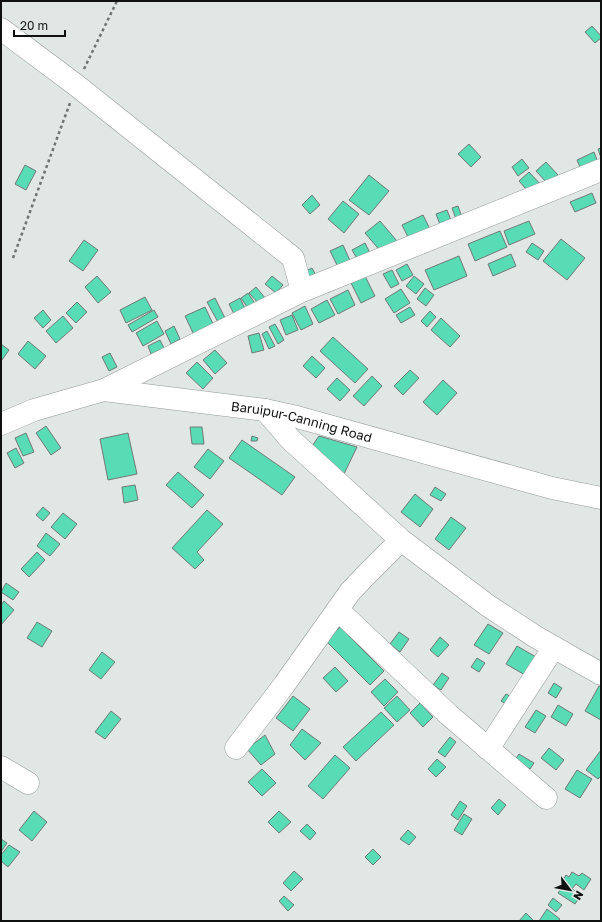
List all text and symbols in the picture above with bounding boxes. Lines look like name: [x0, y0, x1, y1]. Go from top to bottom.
scale bar: [14, 12, 65, 38]
text: 20 m: [20, 18, 48, 33]
street label: Baruipur-Canning Road: [230, 398, 374, 446]
north arrow: [550, 870, 590, 910]
text: N: [571, 889, 587, 903]

